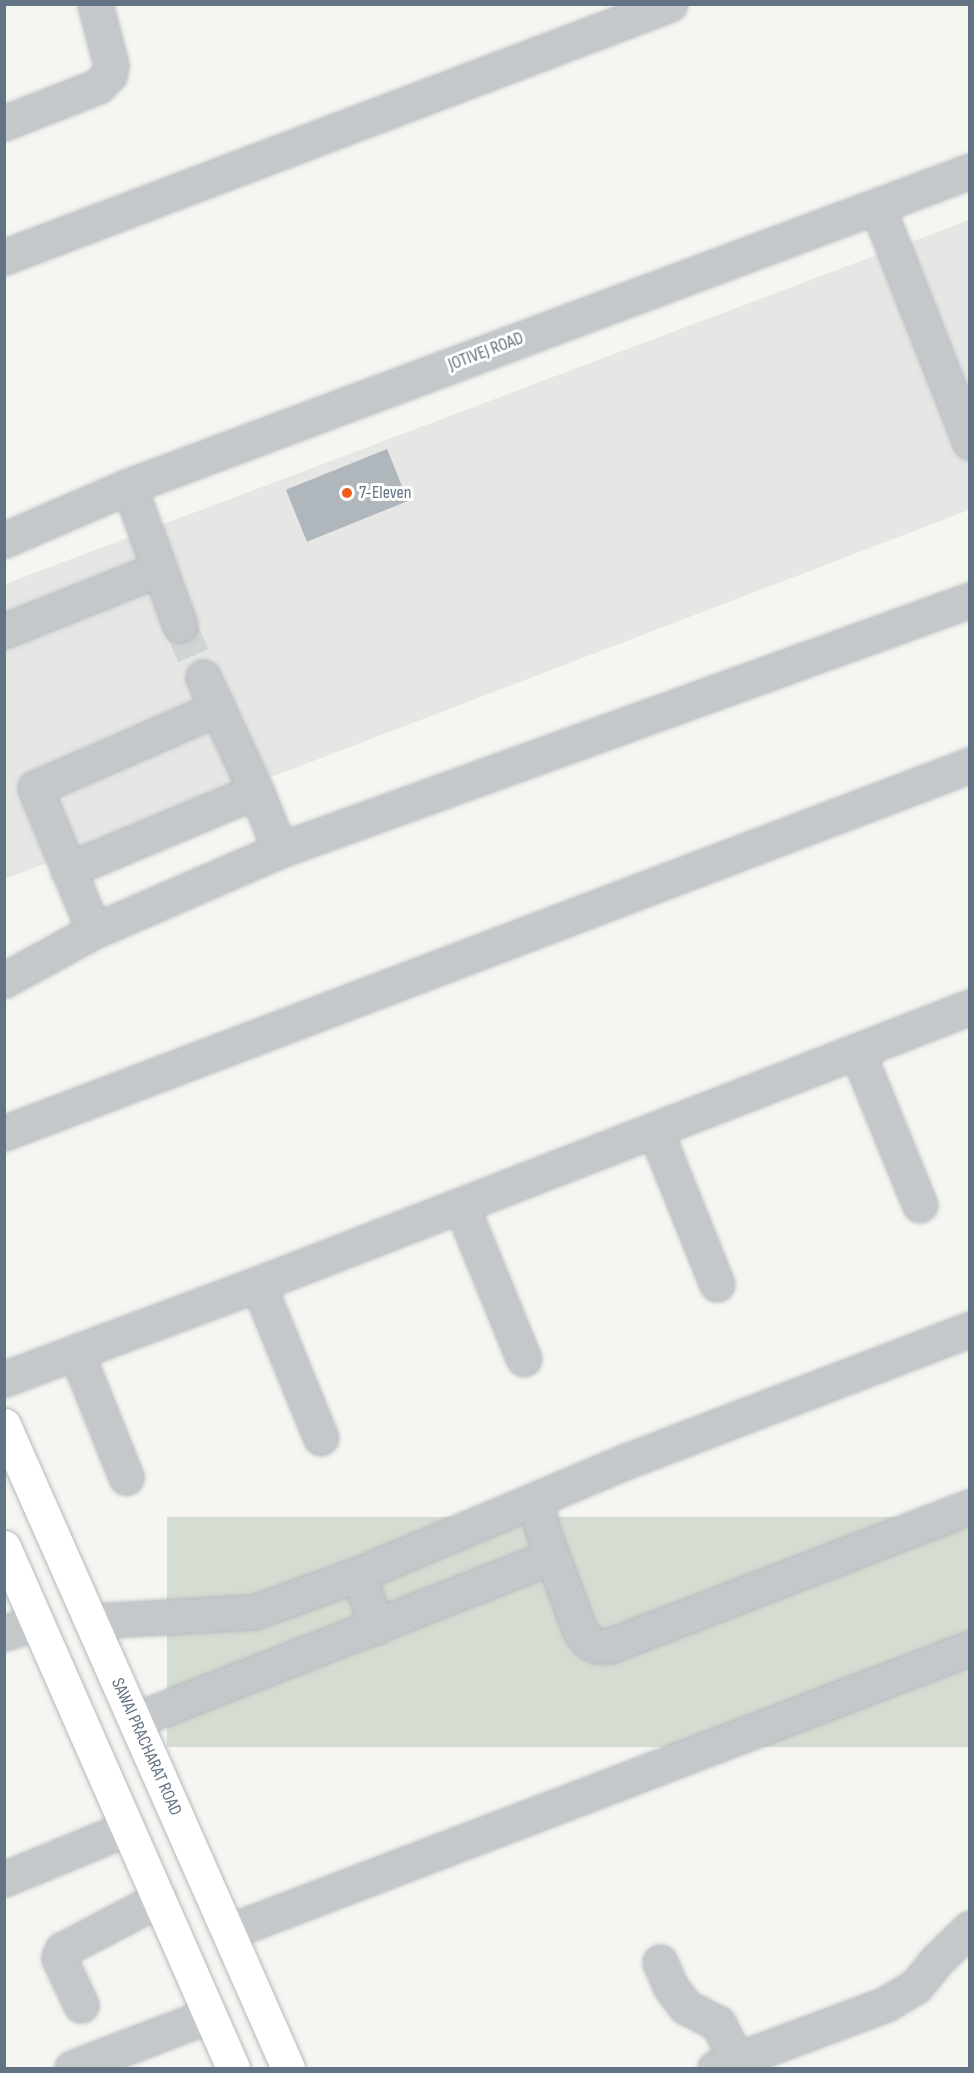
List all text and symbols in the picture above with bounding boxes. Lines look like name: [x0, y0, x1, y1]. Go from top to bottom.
street label: JOTIVEJ ROAD: [445, 328, 527, 376]
place label: 7-Eleven: [359, 482, 412, 504]
marker: 7-Eleven: [340, 486, 354, 500]
street label: SAWAI PRACHARAT ROAD: [106, 1675, 186, 1819]

